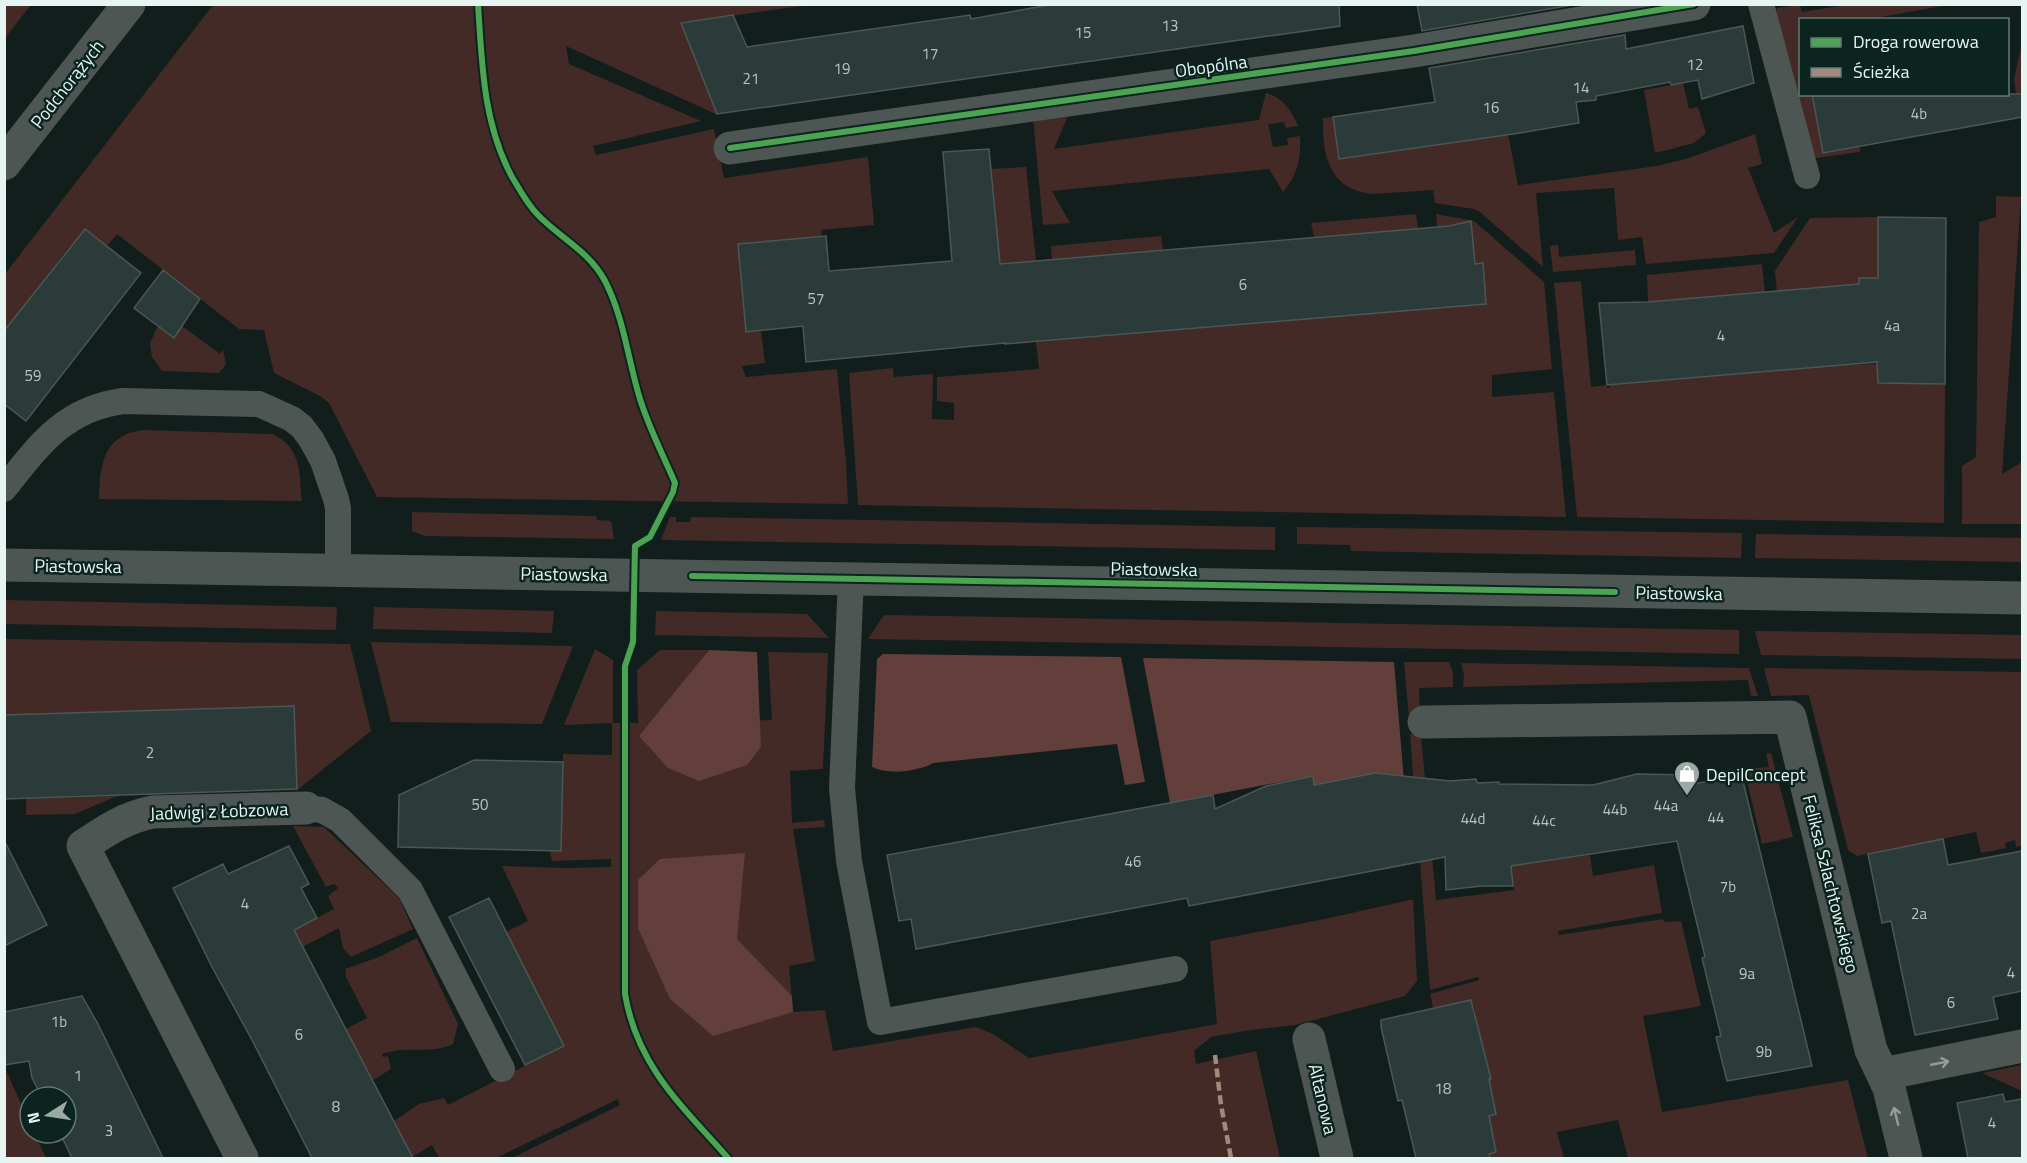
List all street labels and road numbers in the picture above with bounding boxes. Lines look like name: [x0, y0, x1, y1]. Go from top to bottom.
street label: Podchorążych: [24, 34, 110, 134]
street label: Obopólna: [1173, 48, 1249, 84]
street label: Piastowska: [34, 552, 122, 580]
street label: Piastowska: [1110, 555, 1198, 583]
street label: Piastowska: [520, 560, 608, 588]
street label: Piastowska: [1635, 579, 1723, 607]
street label: Feliksa Szlachtowskiego: [1796, 792, 1866, 976]
street label: Jadwigi z Łobzowa: [149, 795, 289, 827]
street label: Altanowa: [1302, 1061, 1344, 1137]

